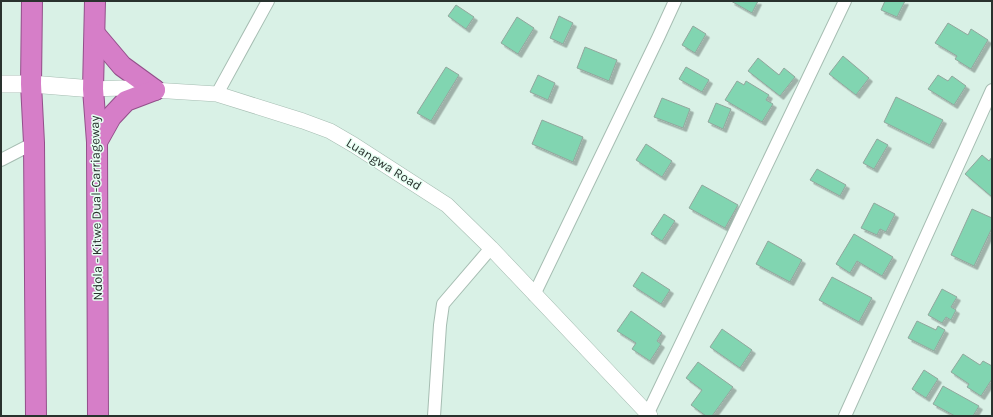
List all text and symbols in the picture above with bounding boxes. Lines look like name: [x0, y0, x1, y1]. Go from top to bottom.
street label: Ndola - Kitwe Dual-Carriageway: [87, 115, 105, 301]
street label: Luangwa Road: [344, 135, 424, 193]

